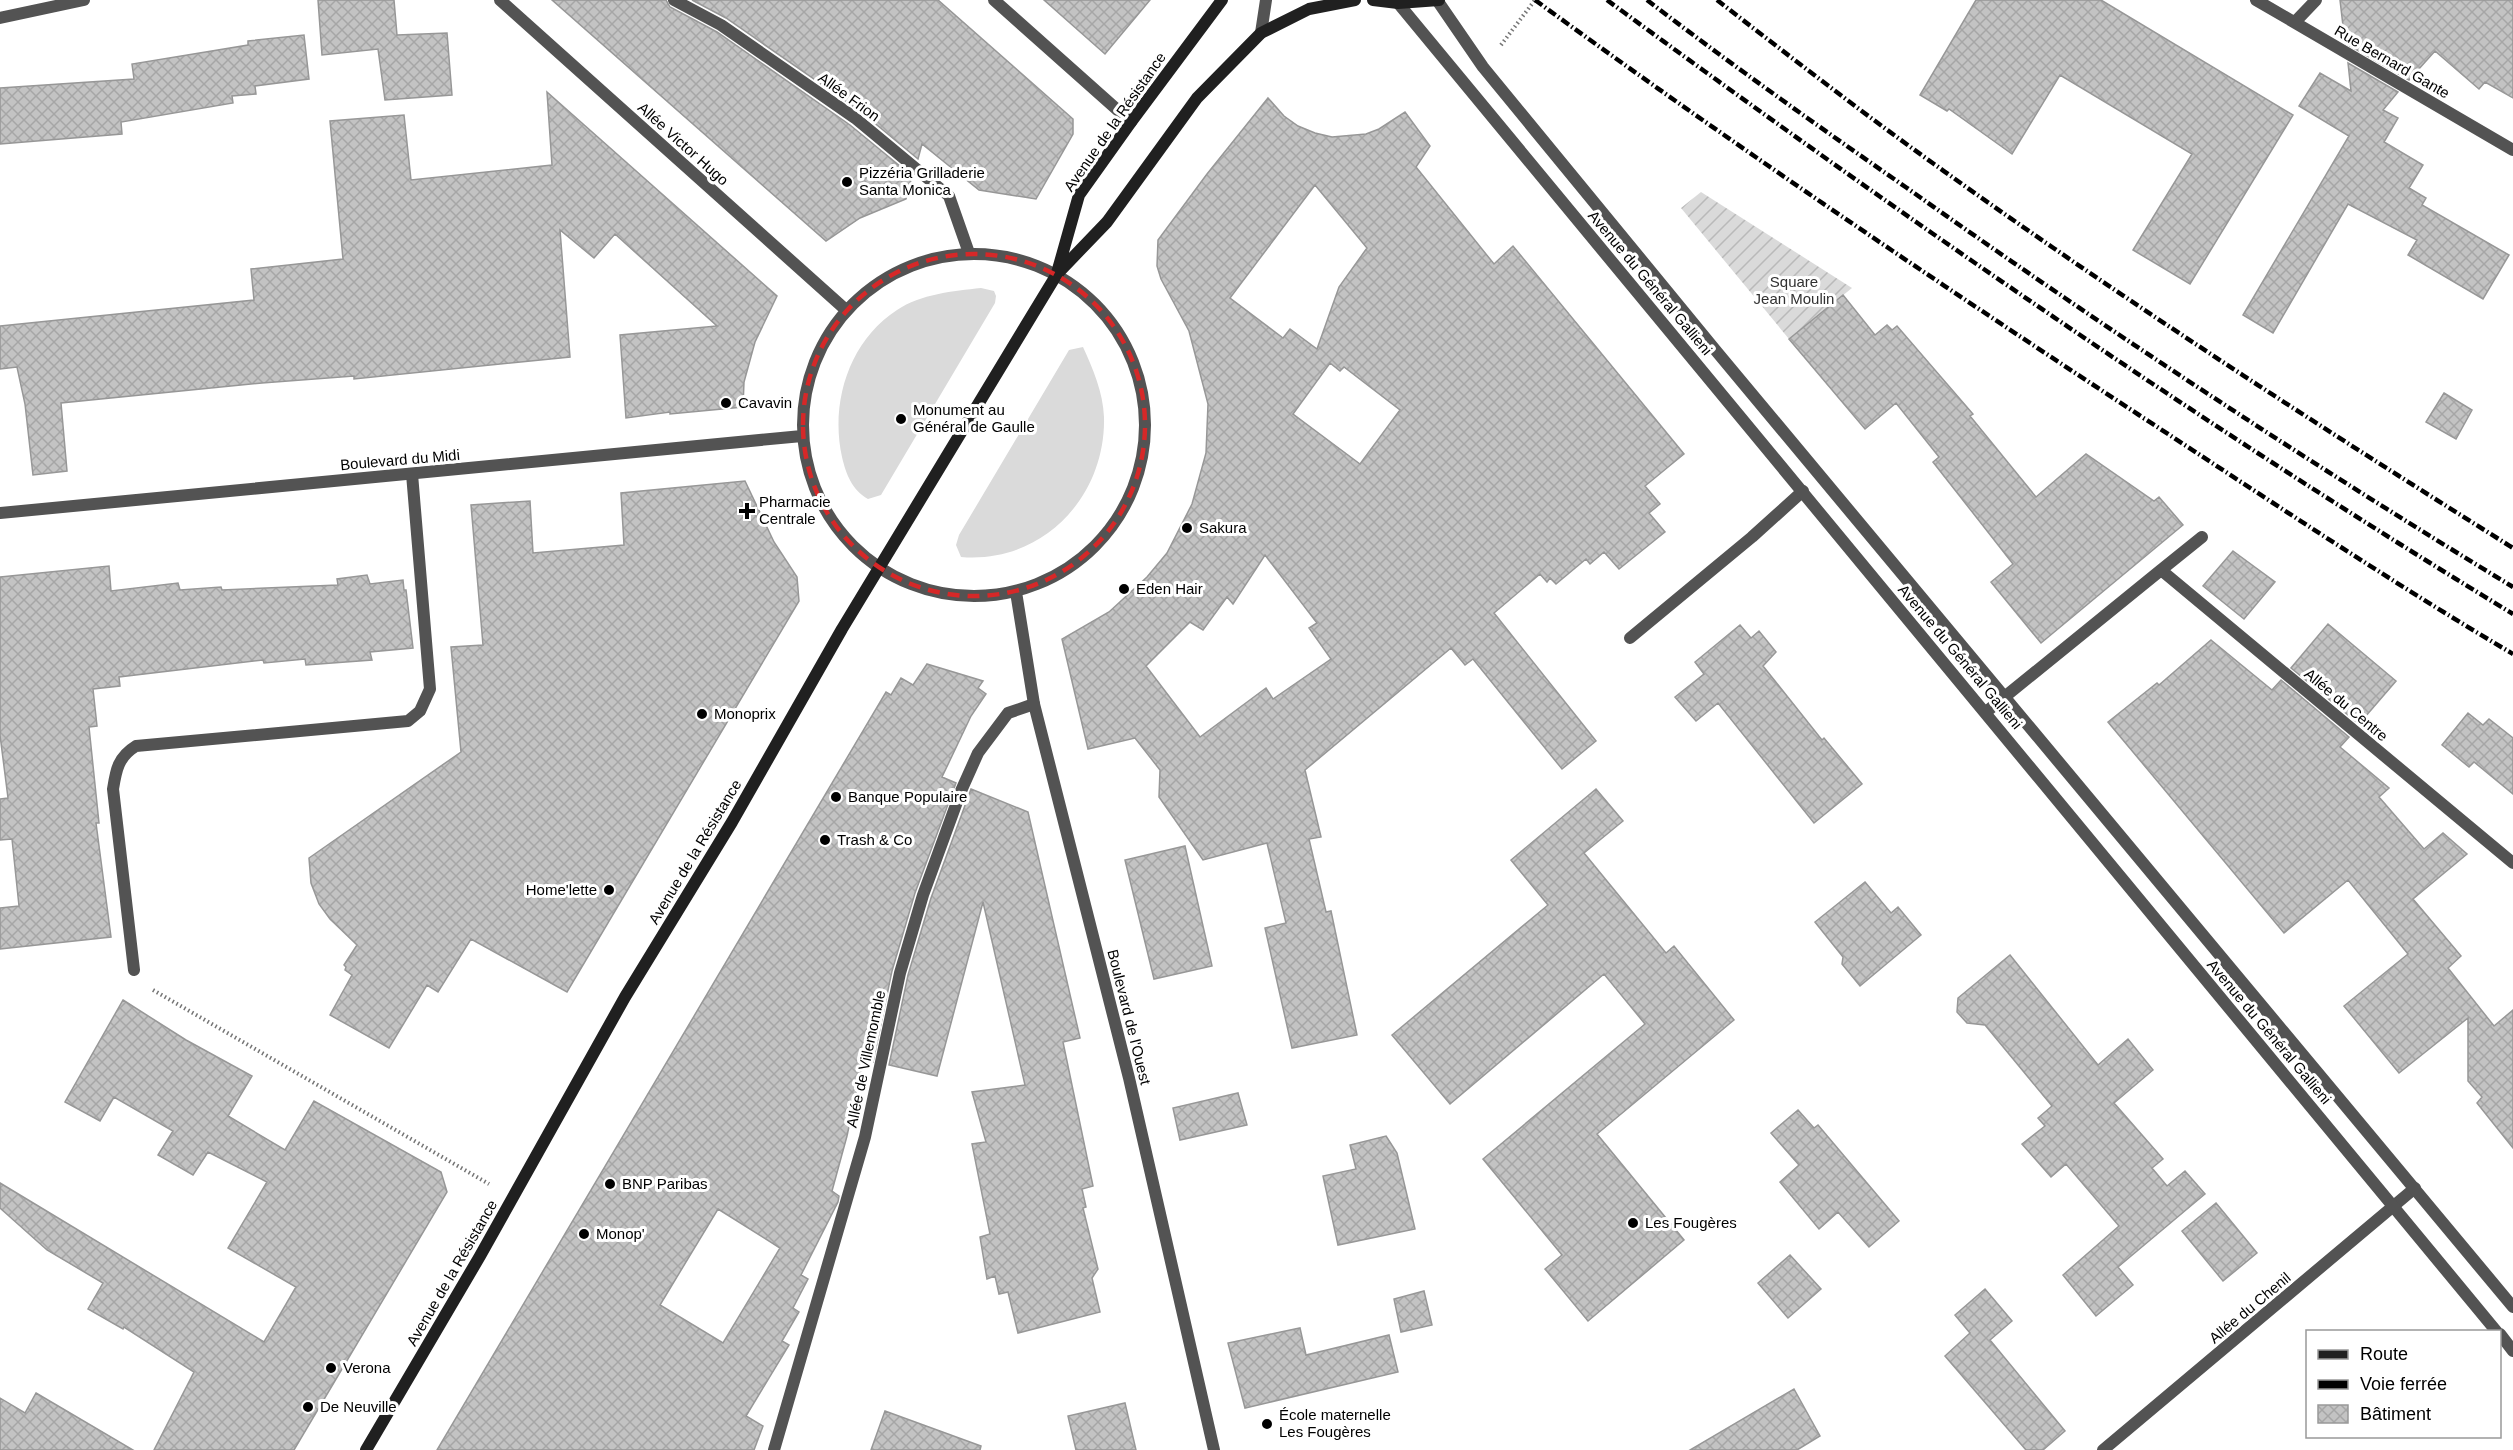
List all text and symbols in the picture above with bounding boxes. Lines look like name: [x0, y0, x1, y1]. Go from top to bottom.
street label: Rue Bernard Gante: [2332, 22, 2453, 101]
street label: Avenue de la Résistance: [1060, 49, 1169, 194]
street label: Allée Frion: [815, 69, 883, 125]
street label: Allée Victor Hugo: [635, 99, 732, 189]
place label: Pizzéria Grilladerie Santa Monica: [859, 164, 985, 198]
marker: Pizzéria Grilladerie Santa Monica: [840, 175, 854, 189]
street label: Avenue du Général Gallieni: [1585, 207, 1716, 358]
park label: Square Jean Moulin: [1754, 273, 1834, 307]
place label: Cavavin: [738, 394, 792, 411]
marker: Cavavin: [719, 396, 733, 410]
place label: Monument au Général de Gaulle: [913, 401, 1035, 435]
marker: Monument au Général de Gaulle: [894, 412, 908, 426]
street label: Boulevard du Midi: [339, 446, 461, 473]
place label: Pharmacie Centrale: [759, 493, 831, 527]
marker: Pharmacie Centrale: [740, 504, 754, 518]
place label: Sakura: [1199, 519, 1247, 536]
marker: Sakura: [1180, 521, 1194, 535]
place label: Eden Hair: [1136, 580, 1203, 597]
street label: Avenue du Général Gallieni: [1895, 581, 2026, 732]
marker: Eden Hair: [1117, 582, 1131, 596]
street label: Allée du Centre: [2301, 665, 2391, 744]
place label: Monoprix: [714, 705, 776, 722]
marker: Monoprix: [695, 707, 709, 721]
street label: Avenue de la Résistance: [645, 776, 745, 927]
place label: Banque Populaire: [848, 788, 967, 805]
marker: Banque Populaire: [829, 790, 843, 804]
place label: Trash & Co: [837, 831, 912, 848]
marker: Trash & Co: [818, 833, 832, 847]
place label: Home'lette: [526, 881, 597, 898]
marker: Home'lette: [602, 883, 616, 897]
street label: Boulevard de l'Ouest: [1104, 947, 1155, 1087]
street label: Avenue du Général Gallieni: [2204, 956, 2335, 1107]
street label: Allée de Villemomble: [843, 989, 888, 1129]
place label: BNP Paribas: [622, 1175, 708, 1192]
marker: BNP Paribas: [603, 1177, 617, 1191]
street label: Avenue de la Résistance: [403, 1197, 500, 1349]
place label: Les Fougères: [1645, 1214, 1737, 1231]
marker: Les Fougères: [1626, 1216, 1640, 1230]
place label: Monop': [596, 1225, 645, 1242]
marker: Monop': [577, 1227, 591, 1241]
street label: Allée du Chenil: [2206, 1269, 2294, 1347]
legend: [2306, 1330, 2501, 1438]
text: Route: [2360, 1344, 2408, 1364]
place label: Verona: [343, 1359, 391, 1376]
marker: Verona: [324, 1361, 338, 1375]
text: Voie ferrée: [2360, 1374, 2447, 1394]
place label: De Neuville: [320, 1398, 397, 1415]
marker: De Neuville: [301, 1400, 315, 1414]
text: Bâtiment: [2360, 1404, 2431, 1424]
place label: École maternelle Les Fougères: [1279, 1406, 1391, 1440]
marker: École maternelle Les Fougères: [1260, 1417, 1274, 1431]

